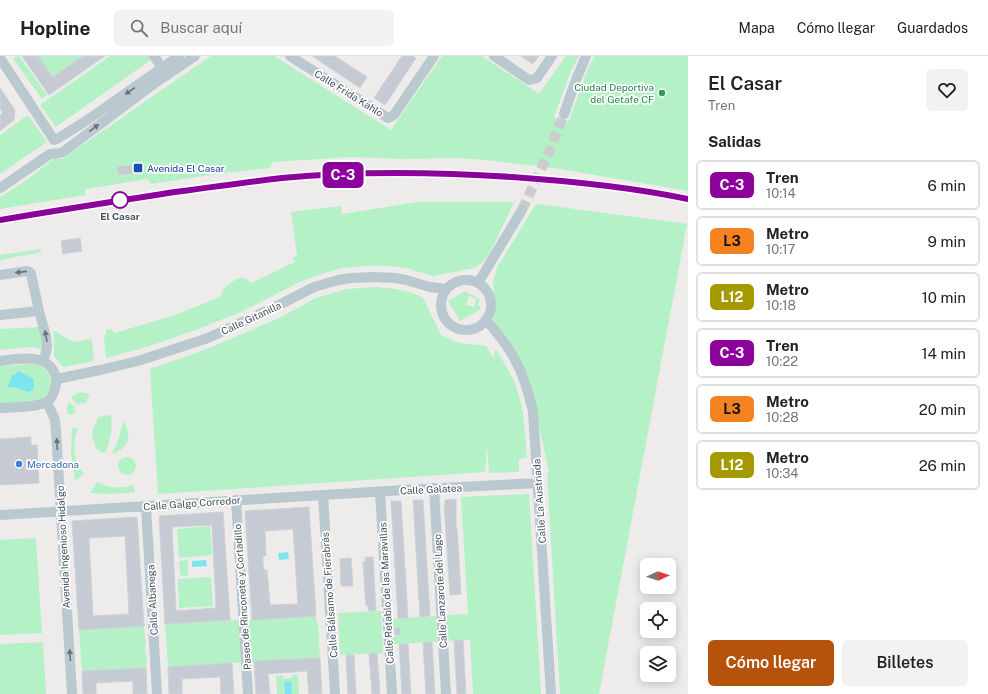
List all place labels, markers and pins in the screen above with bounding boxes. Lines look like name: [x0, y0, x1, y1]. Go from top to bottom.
place label: Ciudad Deportiva del Getafe CF: [574, 81, 654, 105]
marker: Ciudad Deportiva del Getafe CF: [657, 88, 667, 98]
marker: Avenida El Casar: [132, 162, 144, 174]
place label: Avenida El Casar: [147, 162, 225, 174]
marker: El Casar: [111, 191, 129, 209]
place label: El Casar: [100, 210, 140, 222]
place label: Mercadona: [27, 458, 79, 470]
marker: Mercadona: [14, 459, 24, 469]

